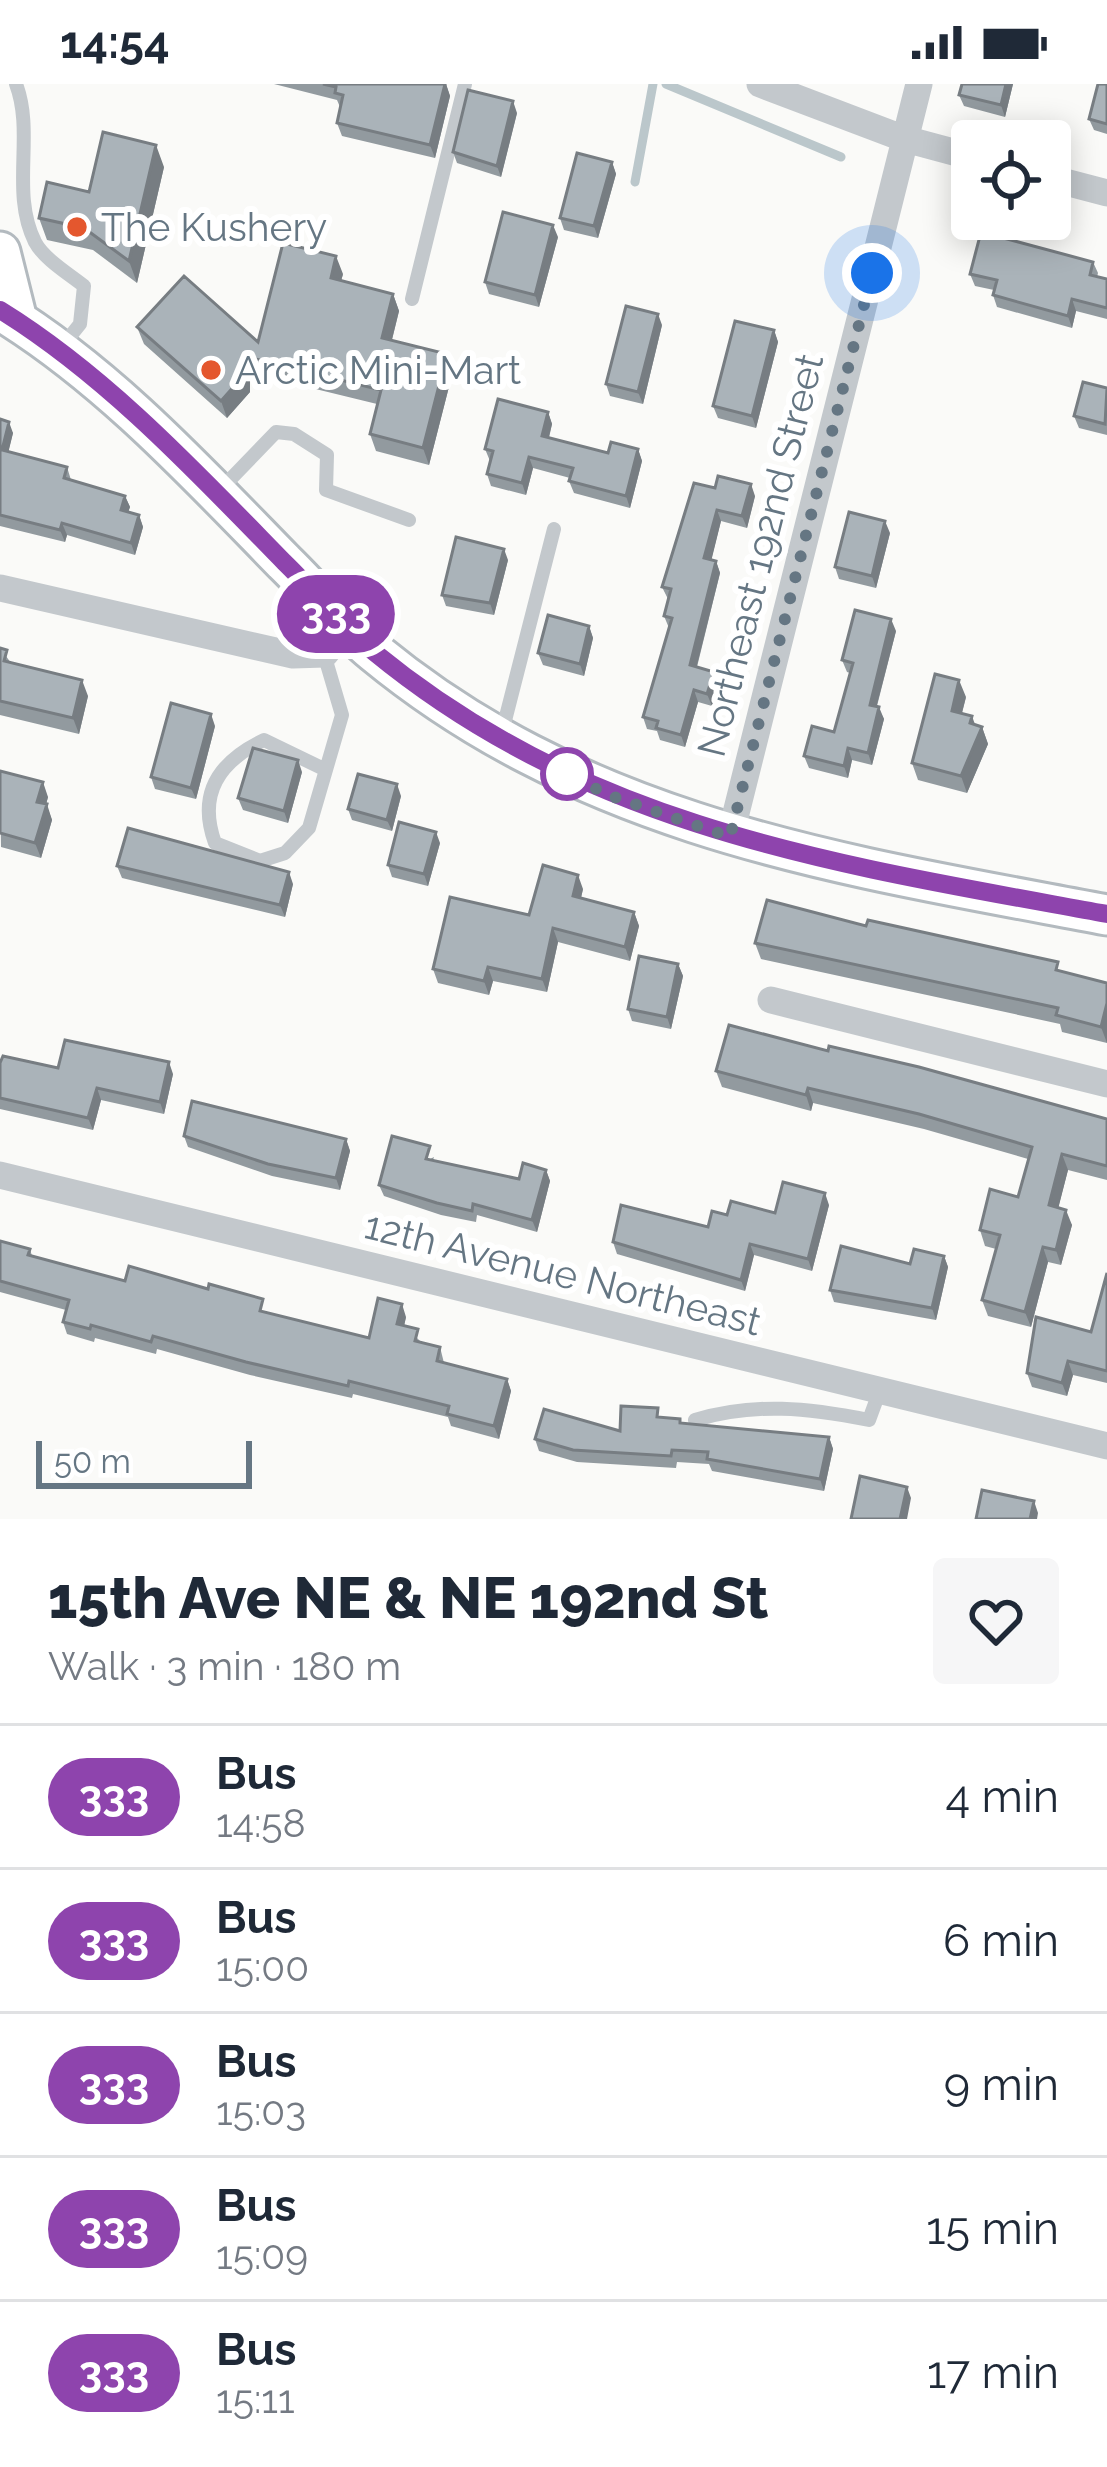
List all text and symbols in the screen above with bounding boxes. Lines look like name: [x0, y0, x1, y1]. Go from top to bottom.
text: 14:54: [60, 16, 170, 69]
map controls: [951, 120, 1071, 240]
button: locate: [951, 120, 1071, 240]
place label: The Kushery: [101, 204, 327, 250]
marker: The Kushery: [64, 214, 90, 240]
your location: [842, 243, 902, 303]
place label: Arctic Mini-Mart: [235, 347, 521, 393]
street label: Northeast 192nd Street: [688, 349, 832, 761]
marker: Arctic Mini-Mart: [198, 357, 224, 383]
line badge: 333: [267, 575, 405, 653]
text: 333: [301, 589, 371, 638]
unlabelled marker: [542, 749, 592, 799]
street label: 12th Avenue Northeast: [360, 1201, 766, 1345]
scale bar: [36, 1435, 252, 1488]
text: 50 m: [54, 1442, 131, 1481]
button: heart: [933, 1558, 1059, 1684]
text: 15th Ave NE & NE 192nd St: [48, 1564, 768, 1631]
text: Walk · 3 min · 180 m: [48, 1643, 401, 1689]
text: Bus: [216, 1747, 297, 1800]
text: 4 min: [946, 1770, 1059, 1823]
text: 333: [79, 1772, 149, 1821]
text: 14:58: [216, 1800, 306, 1846]
text: Bus: [216, 1891, 297, 1944]
text: 6 min: [943, 1914, 1059, 1967]
text: 333: [79, 1916, 149, 1965]
text: 15:00: [216, 1944, 309, 1990]
text: Bus: [216, 2035, 297, 2088]
text: 9 min: [944, 2058, 1059, 2111]
text: 333: [79, 2060, 149, 2109]
text: 15:03: [216, 2088, 306, 2134]
text: Bus: [216, 2179, 297, 2232]
text: 15 min: [926, 2202, 1059, 2255]
text: 333: [79, 2204, 149, 2253]
text: 15:09: [216, 2232, 308, 2278]
text: Bus: [216, 2323, 297, 2376]
text: 17 min: [927, 2346, 1059, 2399]
text: 333: [79, 2348, 149, 2397]
text: 15:11: [216, 2376, 295, 2422]

